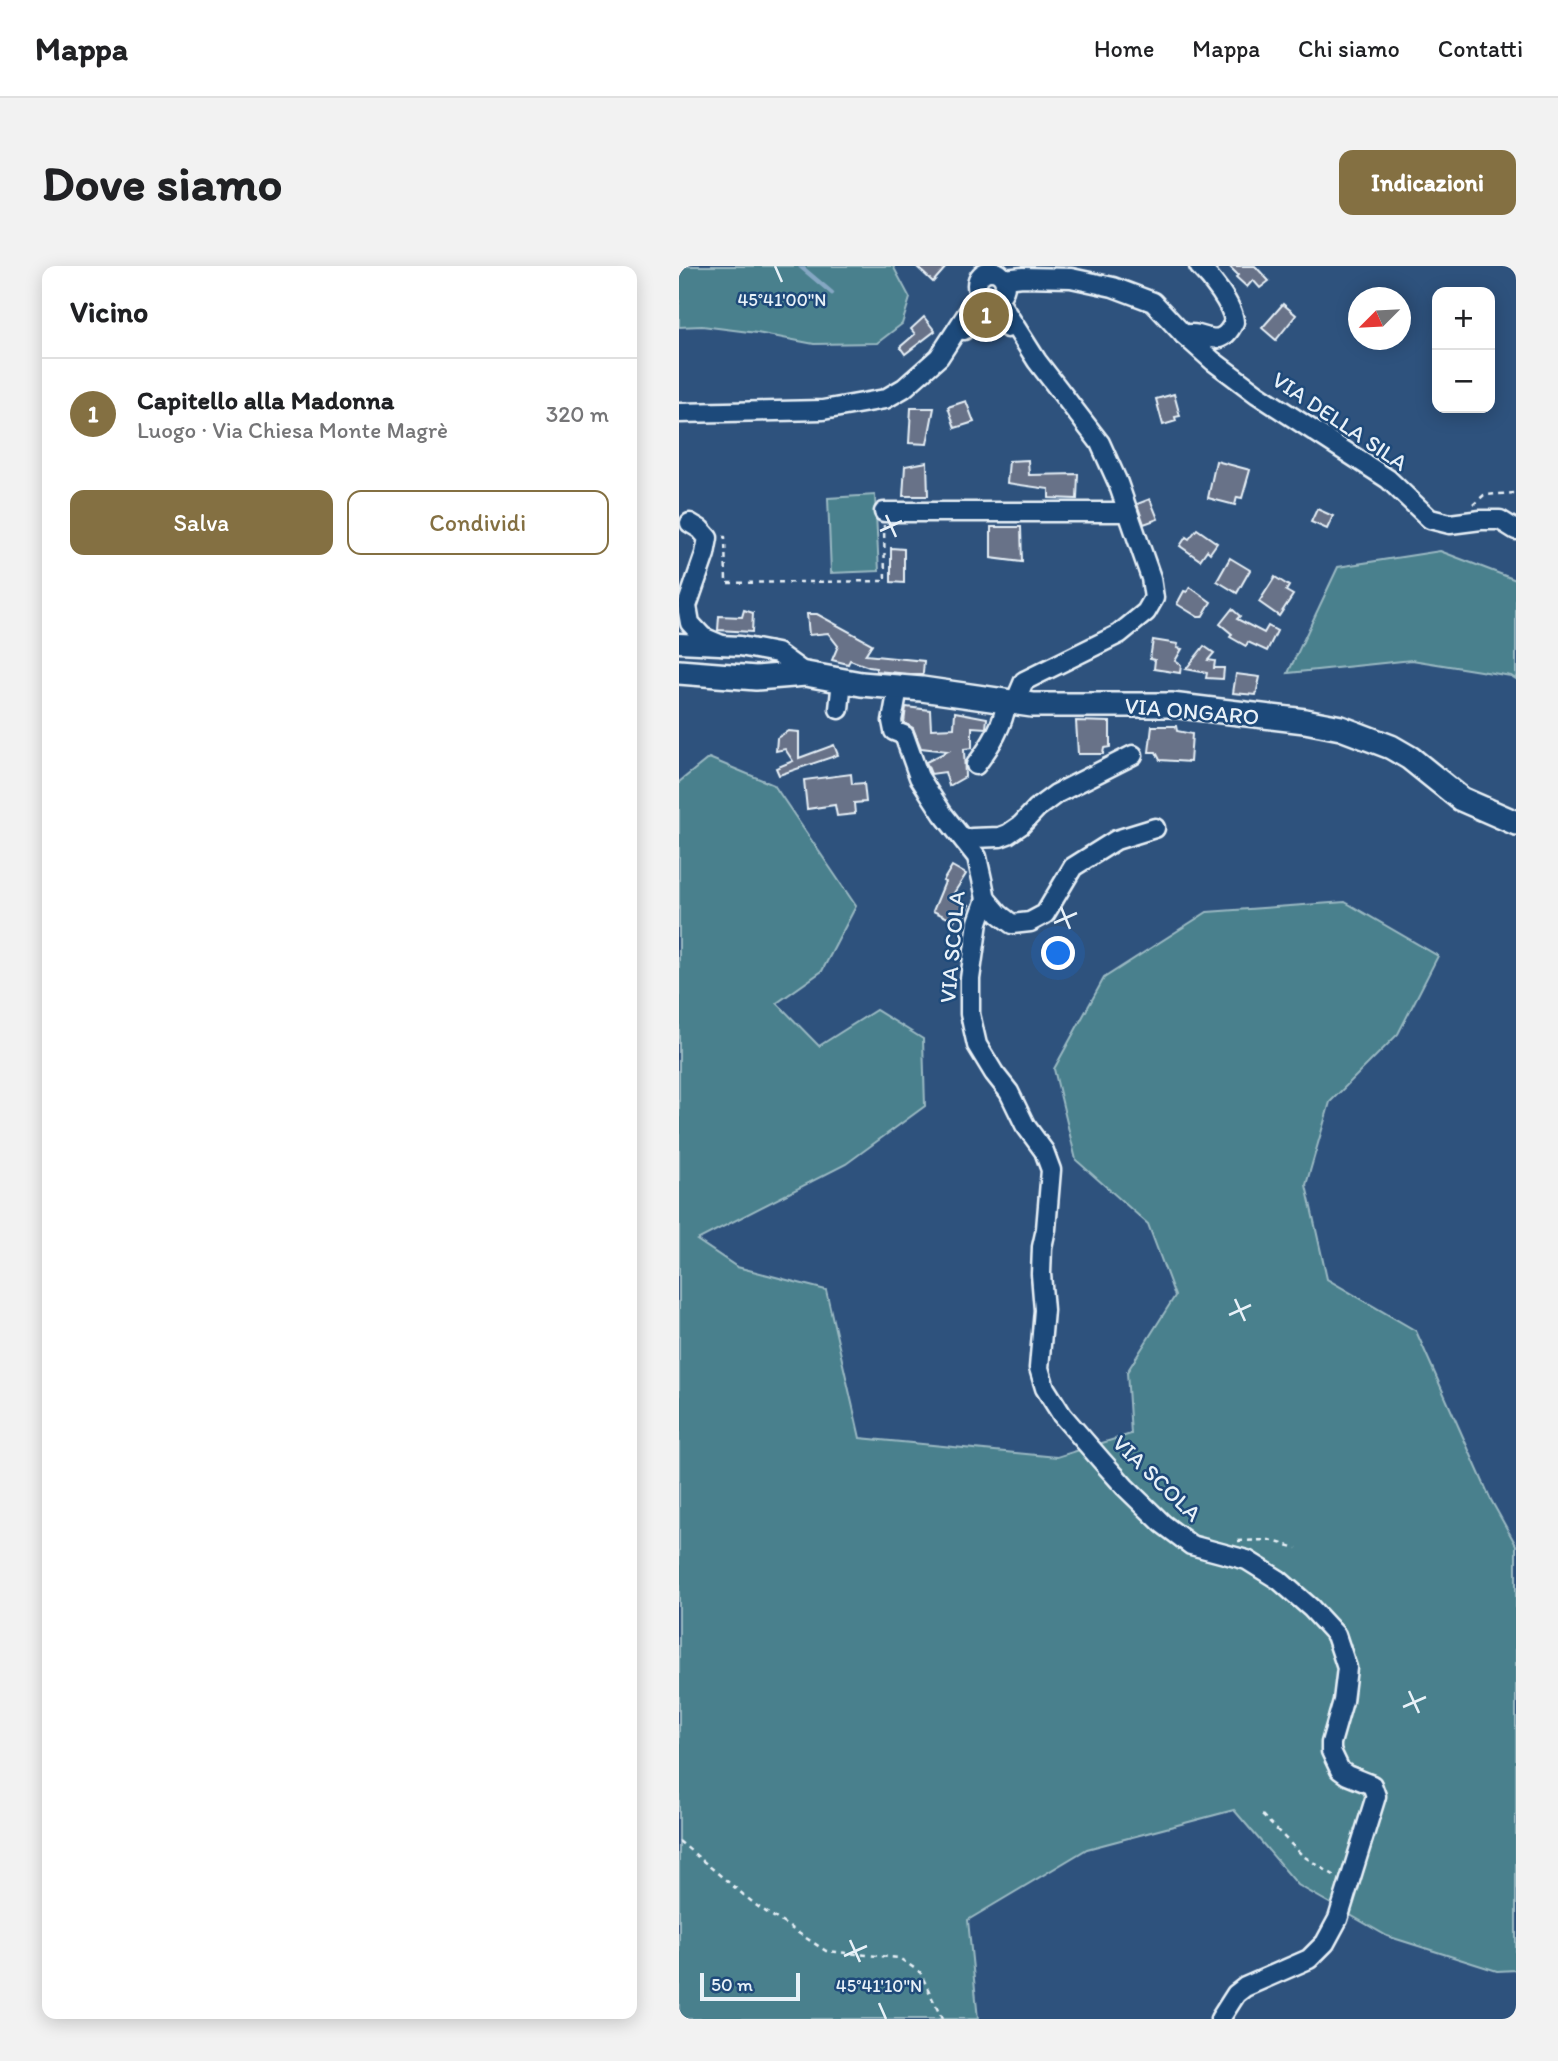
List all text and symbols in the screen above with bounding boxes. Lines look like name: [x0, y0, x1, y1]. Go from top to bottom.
text: Mappa: [35, 29, 128, 68]
text: Home: [1094, 34, 1154, 63]
text: Mappa: [1192, 34, 1260, 63]
text: Chi siamo: [1298, 34, 1400, 63]
text: Contatti: [1438, 34, 1523, 63]
button: Indicazioni: [1339, 150, 1516, 215]
text: Dove siamo: [42, 153, 282, 212]
north arrow: [1348, 287, 1411, 350]
map controls: [1432, 287, 1495, 413]
button: +: [1432, 287, 1495, 350]
text: 45°41'00"N: [738, 289, 827, 311]
pin: 1: [963, 289, 1009, 341]
text: Vicino: [70, 293, 148, 330]
button: −: [1432, 350, 1495, 413]
street label: VIA DELLA SILA: [1267, 365, 1413, 477]
text: Capitello alla Madonna: [137, 384, 394, 416]
text: 1: [88, 400, 98, 428]
text: 320 m: [546, 400, 609, 428]
text: Luogo · Via Chiesa Monte Magrè: [137, 416, 448, 444]
button: Salva: [70, 490, 333, 555]
button: Condividi: [347, 490, 609, 555]
street label: VIA ONGARO: [1123, 691, 1261, 731]
street label: VIA SCOLA: [933, 889, 971, 1004]
your location: [1041, 936, 1075, 970]
street label: VIA SCOLA: [1107, 1429, 1207, 1527]
scale bar: [700, 1970, 800, 2002]
text: 50 m: [711, 1973, 753, 1996]
text: 45°41'10"N: [836, 1975, 922, 1997]

